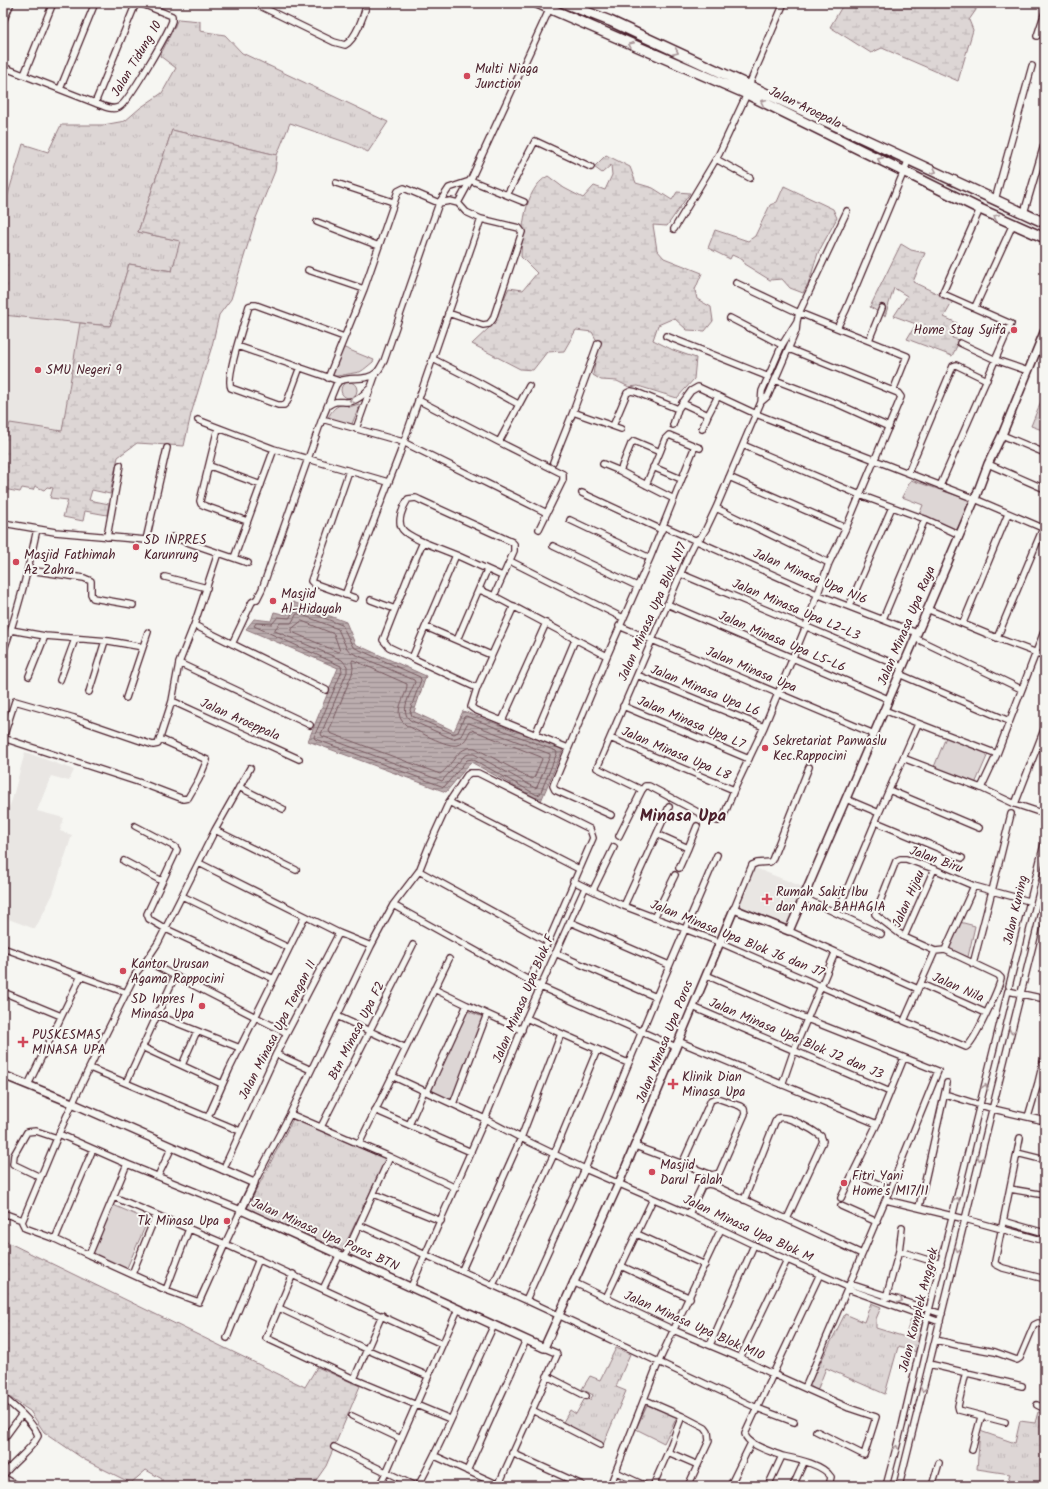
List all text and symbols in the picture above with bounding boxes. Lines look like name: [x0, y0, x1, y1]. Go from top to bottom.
street label: Jalan Tidung 10: [106, 17, 168, 101]
one-way arrow: [628, 41, 635, 49]
one-way arrow: [672, 47, 680, 55]
place label: Multi Niaga Junction: [475, 59, 538, 95]
marker: Multi Niaga Junction: [462, 71, 472, 81]
street label: Jalan Aroepala: [765, 81, 845, 135]
one-way arrow: [760, 99, 767, 107]
one-way arrow: [876, 157, 884, 164]
one-way arrow: [930, 166, 938, 174]
one-way arrow: [993, 214, 1001, 222]
place label: Home Stay Syifa: [914, 320, 1006, 341]
marker: Home Stay Syifa: [1009, 325, 1019, 335]
place label: SMU Negeri 9: [46, 360, 122, 381]
marker: SMU Negeri 9: [33, 365, 43, 375]
one-way arrow: [348, 395, 355, 404]
place label: SD INPRES Karunrung: [144, 530, 207, 566]
street label: Jalan Minasa Upa Blok N17: [613, 538, 693, 685]
marker: SD INPRES Karunrung: [131, 542, 141, 552]
street label: Jalan Minasa Upa N16: [750, 543, 870, 611]
place label: Masjid Fathimah Az Zahra: [24, 545, 115, 581]
marker: Masjid Fathimah Az Zahra: [11, 557, 21, 567]
street label: Jalan Minasa Upa Raya: [872, 563, 942, 689]
street label: Jalan Minasa Upa L2-L3: [729, 574, 863, 646]
place label: Masjid Al-Hidayah: [281, 584, 342, 620]
marker: Masjid Al-Hidayah: [268, 596, 278, 606]
street label: Jalan Minasa Upa L5-L6: [716, 608, 848, 676]
street label: Jalan Minasa Upa: [703, 644, 799, 696]
street label: Jalan Minasa Upa L6: [647, 659, 763, 723]
street label: Jalan Minasa Upa L7: [634, 691, 749, 756]
street label: Jalan Aroeppala: [197, 693, 283, 747]
street label: Jalan Minasa Upa L8: [618, 721, 734, 787]
place label: Sekretariat Panwaslu Kec.Rappocini: [773, 731, 888, 767]
marker: Sekretariat Panwaslu Kec.Rappocini: [760, 743, 770, 753]
district label: Minasa Upa: [640, 803, 727, 830]
street label: Jalan Biru: [906, 841, 966, 880]
street label: Jalan Hijau: [887, 866, 931, 931]
street label: Jalan Kuning: [998, 873, 1034, 947]
place label: Rumah Sakit Ibu dan Anak BAHAGIA: [776, 882, 886, 918]
marker: Rumah Sakit Ibu dan Anak BAHAGIA: [761, 893, 773, 905]
street label: Jalan Minasa Upa Blok J6 dan J7: [647, 894, 828, 984]
street label: Jalan Minasa Upa Blok F: [487, 930, 561, 1066]
place label: Kantor Urusan Agama Rappocini: [131, 954, 225, 990]
street label: Jalan Minasa Upa Tengan II: [234, 956, 322, 1104]
marker: Kantor Urusan Agama Rappocini: [118, 966, 128, 976]
street label: Jalan Nila: [929, 967, 987, 1009]
street label: Jalan Minasa Upa Poros: [631, 977, 699, 1107]
street label: Btn Minasa Upa F2: [323, 978, 391, 1084]
place label: SD Inpres 1 Minasa Upa: [131, 989, 194, 1025]
street label: Jalan Minasa Upa Blok J2 dan J3: [705, 993, 887, 1085]
marker: SD Inpres 1 Minasa Upa: [197, 1001, 207, 1011]
place label: PUSKESMAS MINASA UPA: [32, 1025, 106, 1061]
one-way arrow: [1008, 1028, 1016, 1035]
marker: PUSKESMAS MINASA UPA: [17, 1036, 29, 1048]
place label: Klinik Dian Minasa Upa: [682, 1067, 745, 1103]
marker: Klinik Dian Minasa Upa: [667, 1078, 679, 1090]
one-way arrow: [980, 1084, 988, 1090]
one-way arrow: [977, 1154, 985, 1161]
place label: Masjid Darul Falah: [660, 1155, 723, 1191]
place label: Fitri Yani Home's M17/11: [852, 1166, 929, 1202]
marker: Masjid Darul Falah: [647, 1167, 657, 1177]
marker: Fitri Yani Home's M17/11: [839, 1178, 849, 1188]
street label: Jalan Minasa Upa Blok M: [680, 1190, 817, 1269]
street label: Jalan Minasa Upa Poros BTN: [248, 1193, 403, 1277]
one-way arrow: [952, 1196, 961, 1203]
place label: Tk Minasa Upa: [137, 1211, 219, 1232]
marker: Tk Minasa Upa: [222, 1216, 232, 1226]
street label: Jalan Komplek Anggrek: [893, 1245, 945, 1374]
one-way arrow: [954, 1246, 962, 1252]
street label: Jalan Minasa Upa Blok M10: [620, 1286, 768, 1367]
one-way arrow: [897, 1296, 904, 1304]
one-way arrow: [920, 1385, 928, 1392]
one-way arrow: [891, 1445, 900, 1452]

